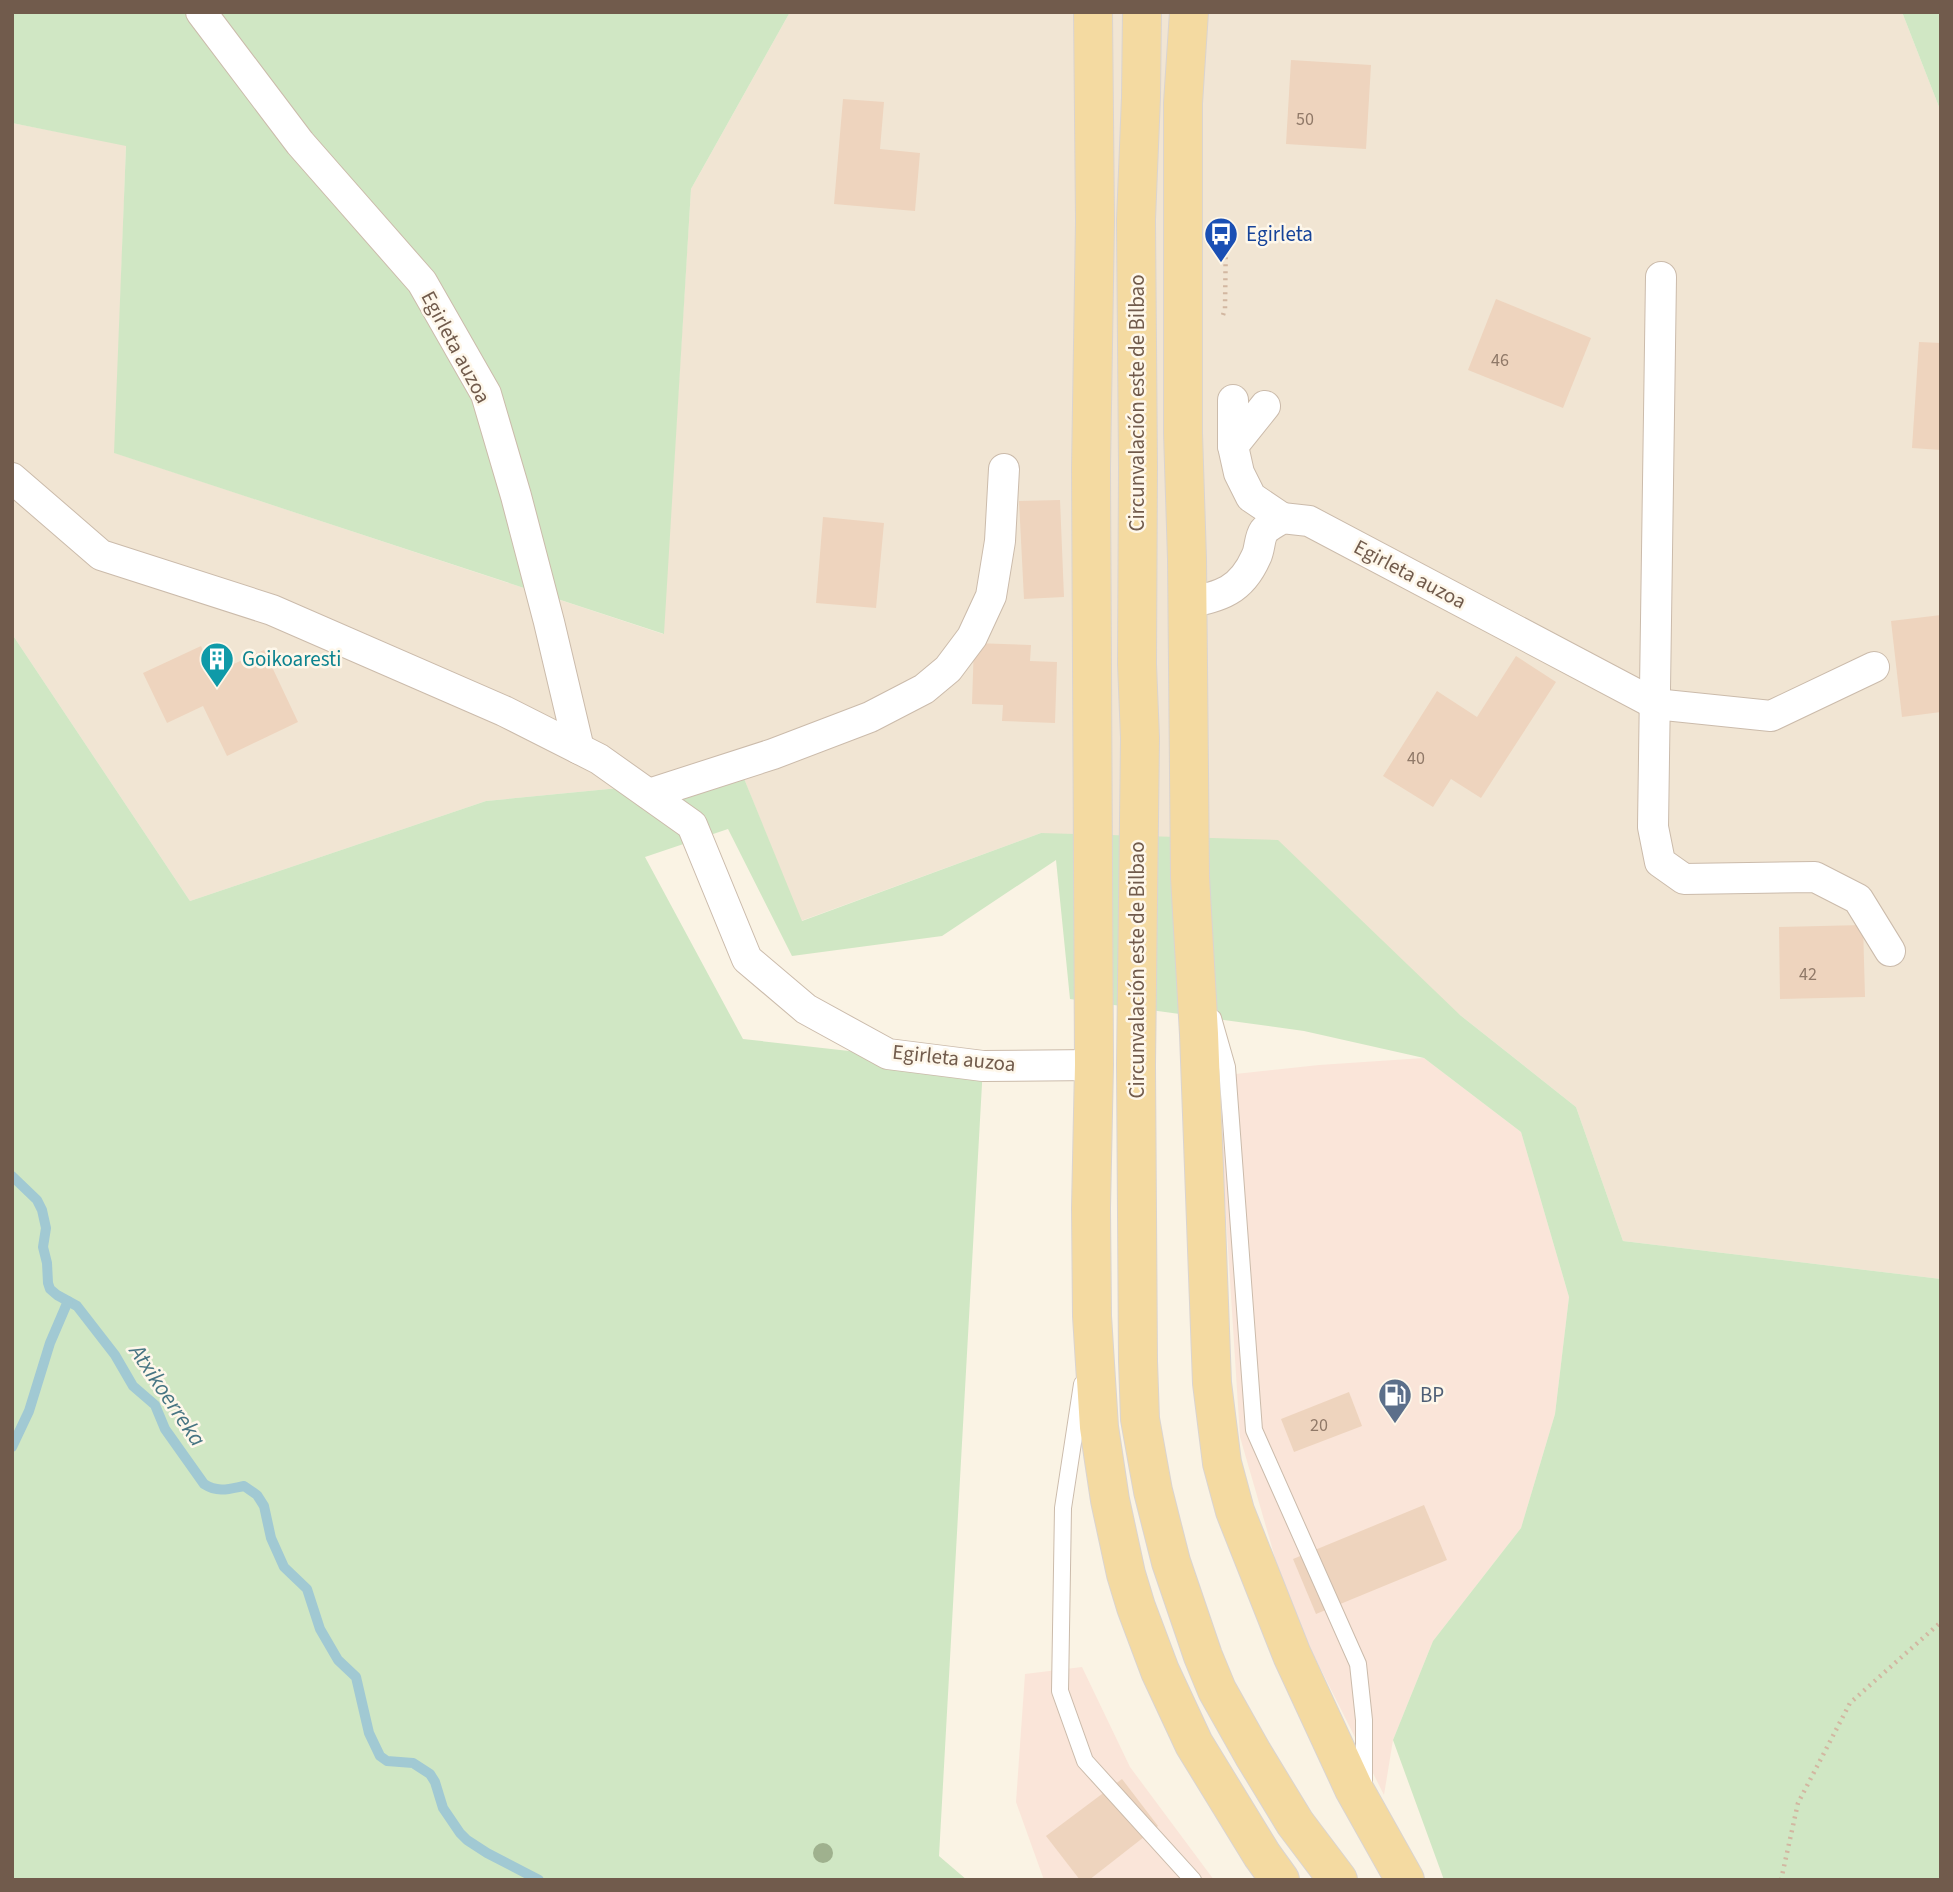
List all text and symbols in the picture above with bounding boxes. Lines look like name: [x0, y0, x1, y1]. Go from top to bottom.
house number: 50: [1296, 107, 1314, 132]
bus stop icon: Egirleta: [1202, 215, 1240, 264]
place label: Egirleta: [1246, 219, 1313, 249]
street label: Circunvalación este de Bilbao: [1122, 274, 1152, 532]
street label: Egirleta auzoa: [414, 285, 498, 409]
house number: 46: [1491, 348, 1509, 373]
street label: Egirleta auzoa: [1348, 532, 1472, 616]
building icon: Goikoaresti: [198, 640, 236, 689]
place label: Goikoaresti: [242, 644, 341, 674]
house number: 40: [1407, 746, 1425, 771]
street label: Circunvalación este de Bilbao: [1122, 841, 1152, 1099]
house number: 42: [1799, 962, 1817, 987]
street label: Egirleta auzoa: [891, 1037, 1017, 1079]
water label: Atxikoerreka: [120, 1336, 214, 1453]
fuel station icon: BP: [1376, 1376, 1414, 1425]
place label: BP: [1420, 1380, 1444, 1410]
house number: 20: [1310, 1413, 1328, 1438]

